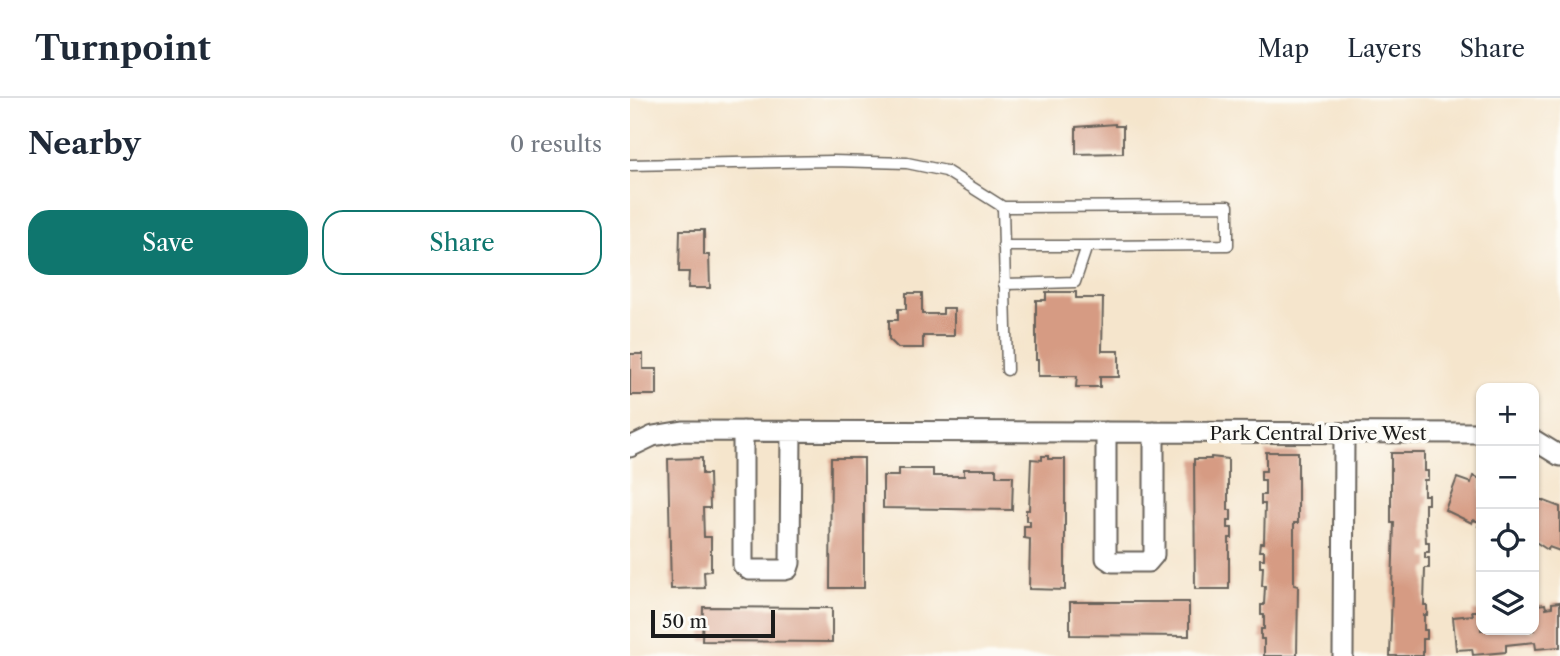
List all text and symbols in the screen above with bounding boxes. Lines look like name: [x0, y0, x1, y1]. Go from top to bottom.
text: Turnpoint: [35, 28, 211, 69]
text: Map: [1258, 34, 1309, 63]
text: Layers: [1347, 34, 1422, 63]
text: Share: [1460, 34, 1525, 63]
text: Nearby: [28, 125, 141, 162]
text: 0 results: [510, 130, 602, 158]
button: Save: [28, 210, 308, 275]
button: Share: [322, 210, 602, 275]
map controls: [1476, 383, 1539, 635]
button: +: [1476, 383, 1539, 446]
street label: Park Central Drive West: [1210, 422, 1427, 445]
button: −: [1476, 446, 1539, 509]
button: locate: [1476, 509, 1539, 572]
button: layers: [1476, 572, 1539, 635]
scale bar: [651, 607, 775, 639]
text: 50 m: [662, 610, 707, 633]

